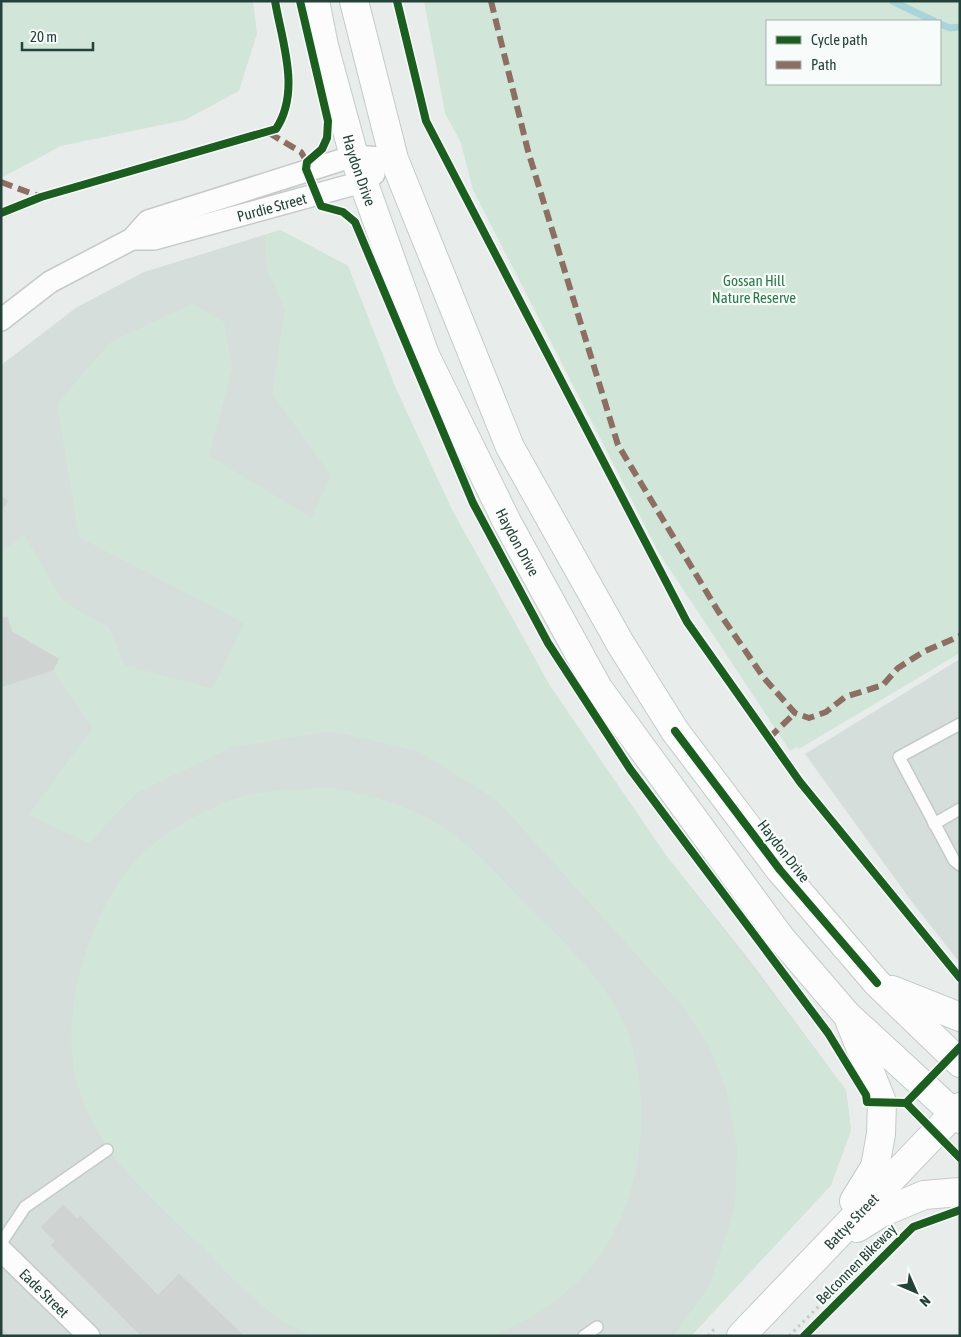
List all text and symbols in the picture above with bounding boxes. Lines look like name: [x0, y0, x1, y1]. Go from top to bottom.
scale bar: [22, 20, 94, 52]
legend: [766, 20, 941, 85]
text: 20 m: [30, 28, 57, 45]
text: Cycle path: [811, 31, 868, 48]
text: Path: [811, 56, 837, 73]
street label: Haydon Drive: [340, 132, 380, 208]
street label: Purdie Street: [235, 189, 308, 224]
park label: Gossan Hill Nature Reserve: [712, 272, 796, 306]
street label: Haydon Drive: [493, 505, 543, 579]
street label: Haydon Drive: [754, 816, 814, 886]
street label: Battye Street: [820, 1190, 881, 1252]
street label: Belconnen Bikeway: [812, 1220, 900, 1308]
street label: Eade Street: [16, 1265, 73, 1321]
north arrow: [891, 1267, 941, 1317]
text: N: [917, 1293, 934, 1310]

